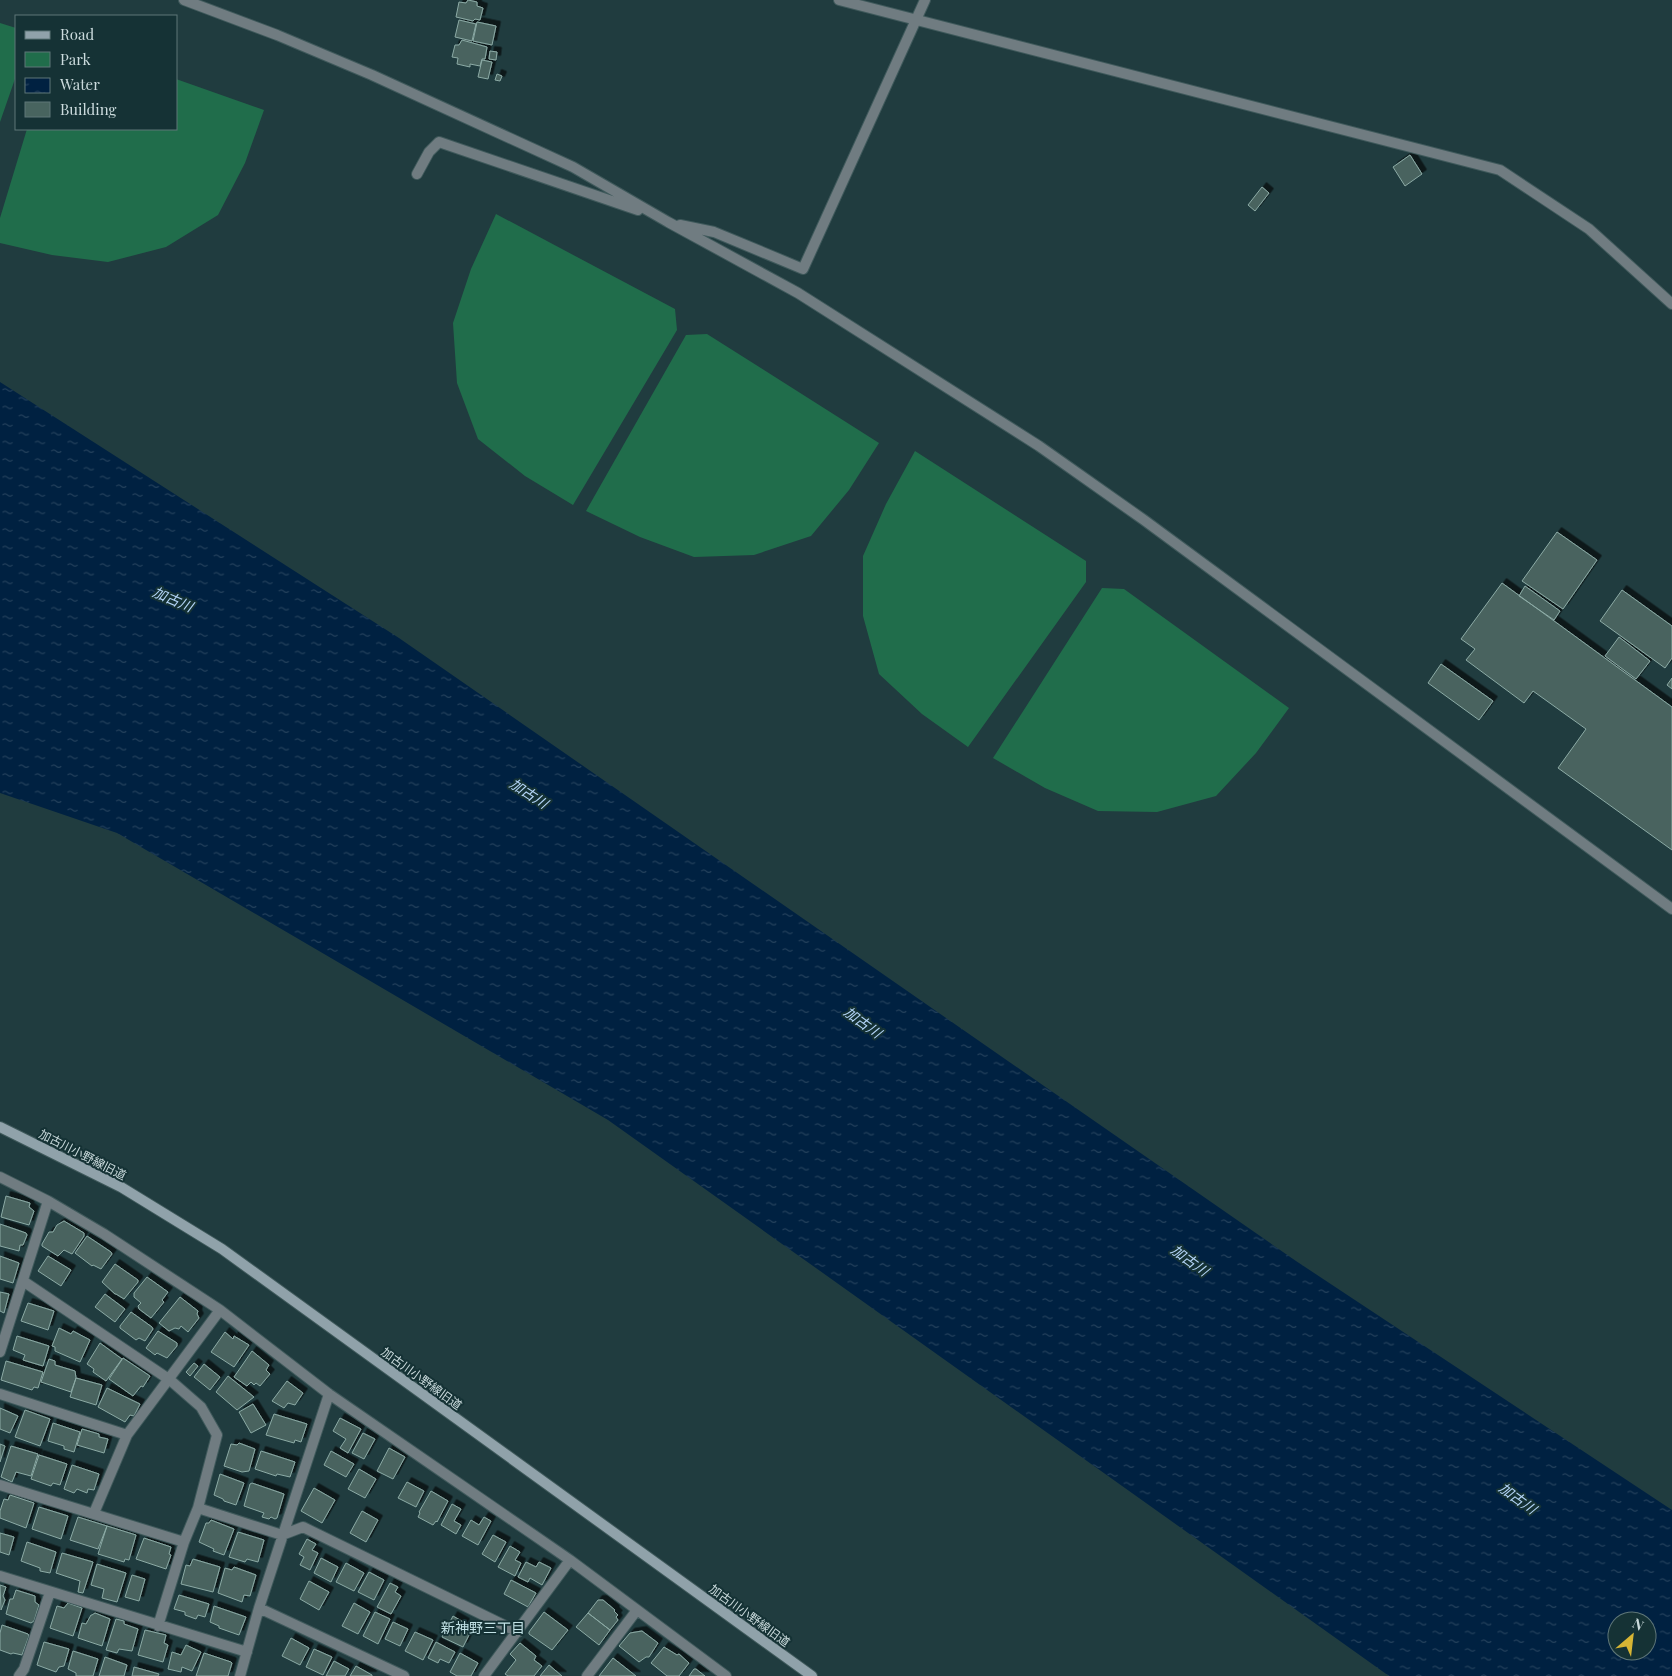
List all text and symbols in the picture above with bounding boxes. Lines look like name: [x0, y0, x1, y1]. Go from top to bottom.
legend: [15, 15, 178, 130]
text: Road: [60, 24, 94, 44]
text: Park: [60, 49, 92, 69]
text: Water: [59, 74, 100, 94]
text: Building: [60, 99, 117, 119]
water label: 加古川: [150, 582, 198, 617]
water label: 加古川: [506, 774, 553, 813]
water label: 加古川: [840, 1002, 887, 1043]
street label: 加古川小野線旧道: [37, 1125, 129, 1183]
water label: 加古川: [1167, 1240, 1214, 1281]
street label: 加古川小野線旧道: [378, 1343, 466, 1413]
water label: 加古川: [1495, 1478, 1542, 1519]
street label: 加古川小野線旧道: [706, 1580, 794, 1650]
north arrow: [1607, 1611, 1657, 1661]
text: N: [1629, 1613, 1647, 1635]
district label: 新神野三丁目: [441, 1618, 525, 1637]

